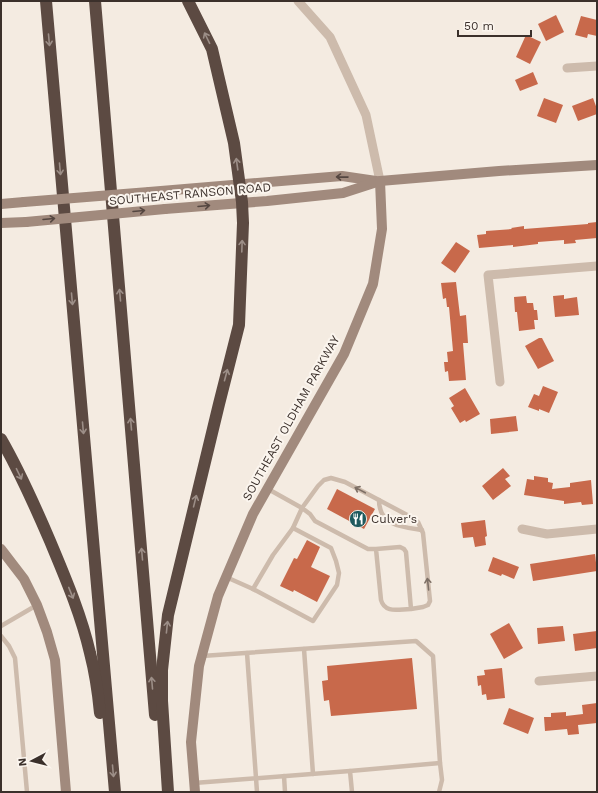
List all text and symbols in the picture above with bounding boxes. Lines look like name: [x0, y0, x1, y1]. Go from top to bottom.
scale bar: [458, 12, 531, 38]
text: 50 m: [464, 19, 494, 33]
one-way arrow: [203, 32, 210, 44]
one-way arrow: [45, 33, 53, 46]
one-way arrow: [233, 158, 241, 171]
one-way arrow: [57, 162, 64, 175]
one-way arrow: [336, 173, 349, 181]
street label: SOUTHEAST RANSON ROAD: [108, 180, 272, 208]
one-way arrow: [197, 202, 210, 209]
one-way arrow: [132, 207, 145, 215]
one-way arrow: [42, 216, 55, 223]
one-way arrow: [238, 240, 246, 253]
one-way arrow: [116, 289, 123, 302]
one-way arrow: [68, 292, 75, 305]
street label: SOUTHEAST OLDHAM PARKWAY: [240, 333, 342, 503]
one-way arrow: [223, 368, 231, 381]
one-way arrow: [127, 418, 134, 431]
one-way arrow: [80, 421, 87, 434]
one-way arrow: [16, 467, 23, 479]
one-way arrow: [354, 485, 366, 493]
one-way arrow: [192, 495, 200, 508]
restaurant icon: Culver's: [348, 509, 368, 529]
place label: Culver's: [371, 512, 417, 526]
one-way arrow: [138, 548, 145, 561]
one-way arrow: [424, 578, 432, 591]
one-way arrow: [67, 586, 75, 598]
one-way arrow: [163, 621, 170, 634]
one-way arrow: [149, 677, 156, 690]
north arrow: [12, 741, 52, 781]
text: N: [16, 757, 30, 767]
one-way arrow: [110, 764, 117, 777]

